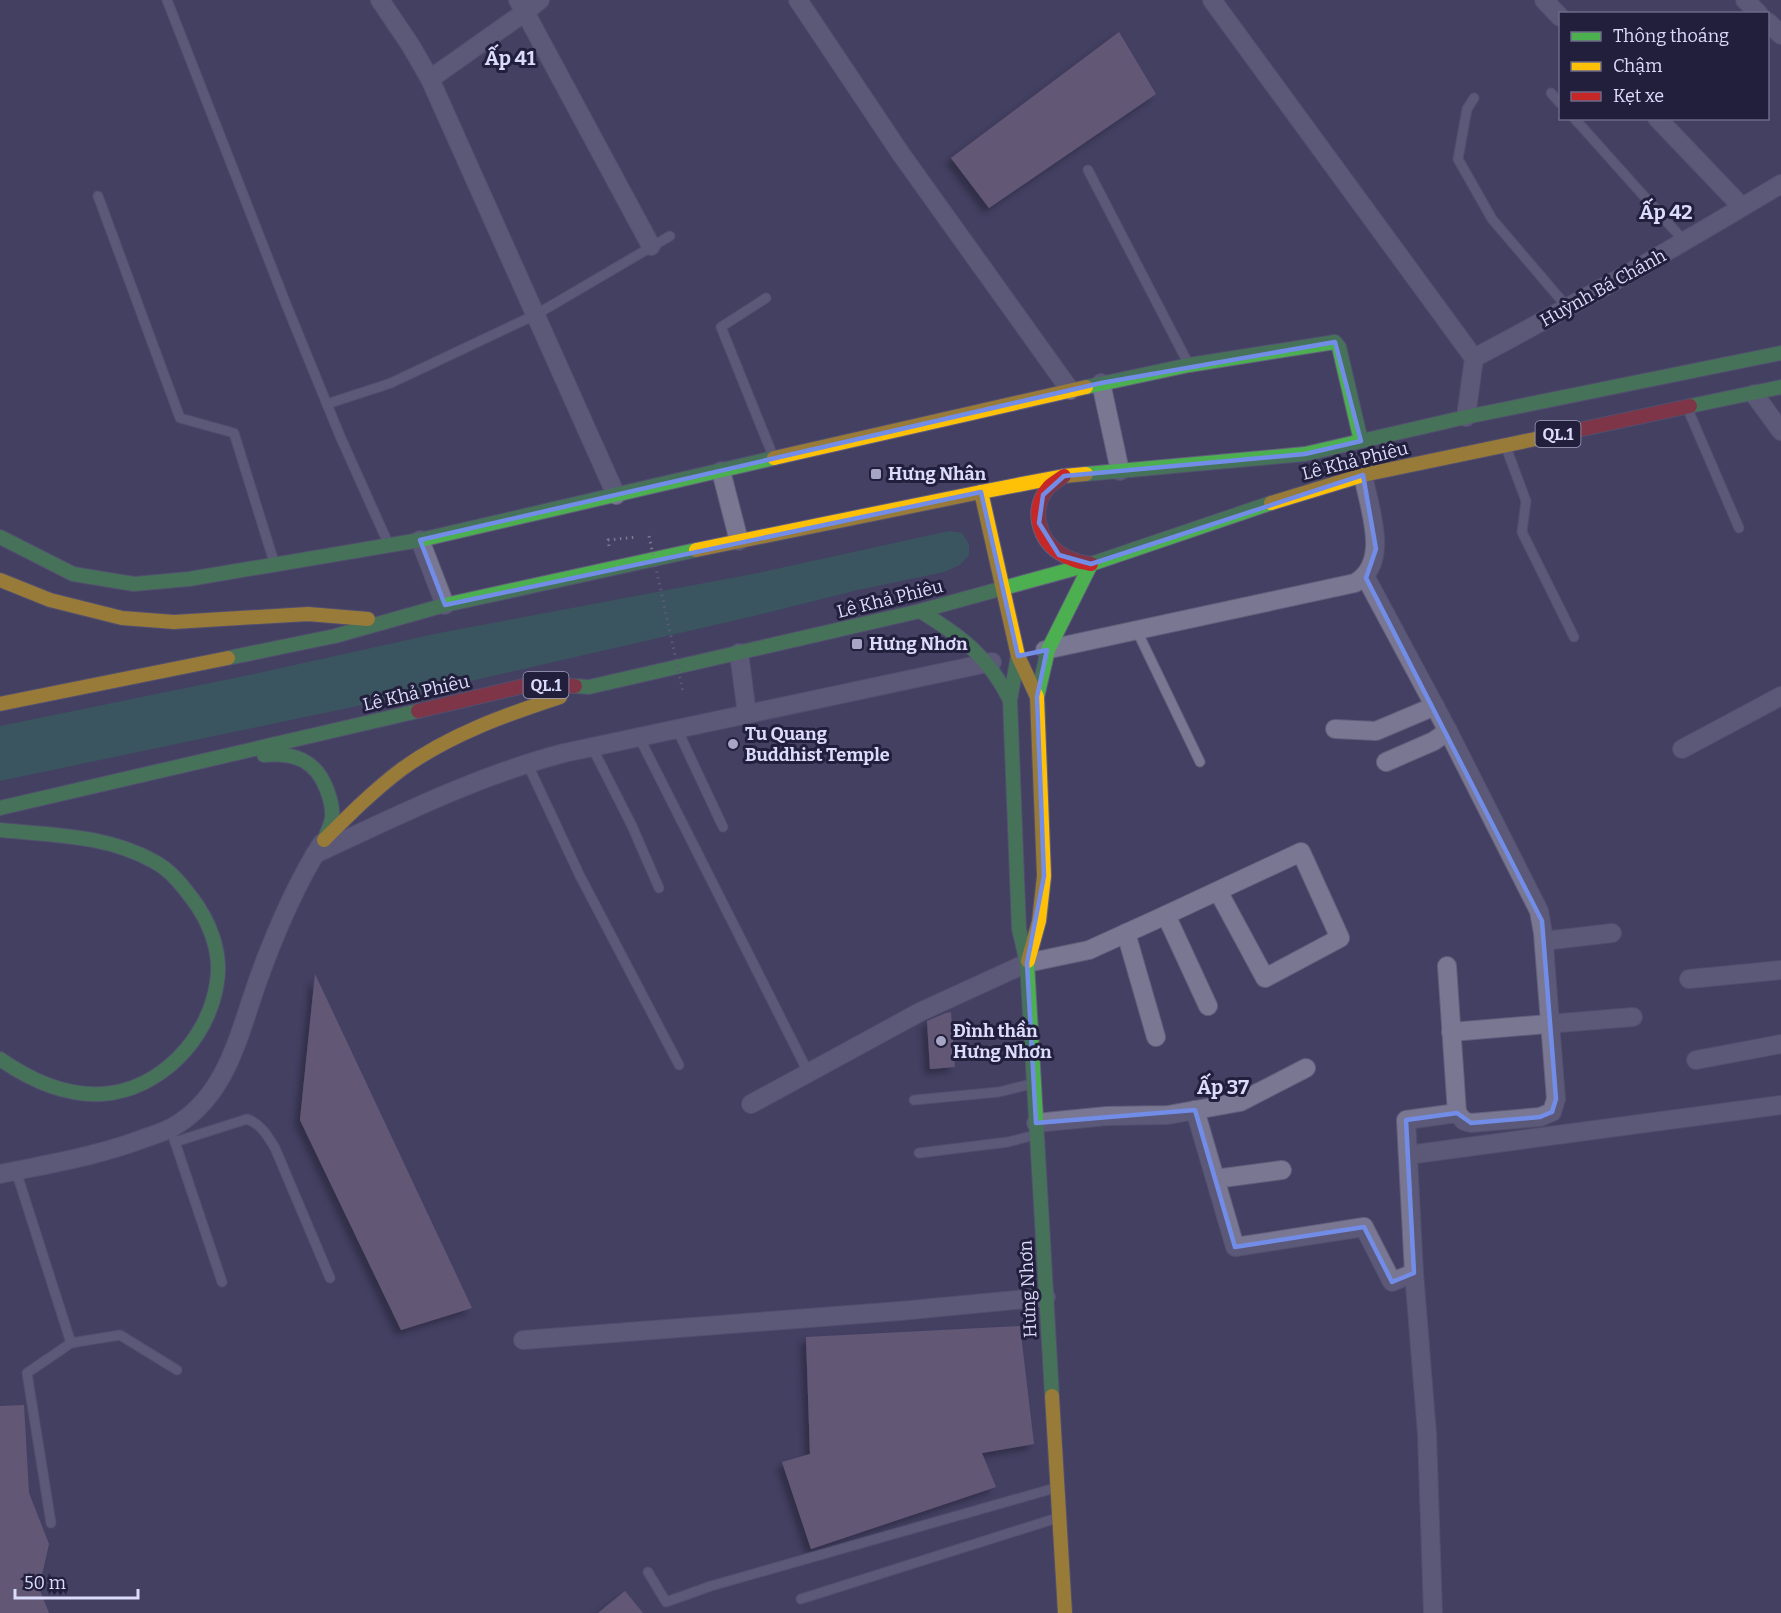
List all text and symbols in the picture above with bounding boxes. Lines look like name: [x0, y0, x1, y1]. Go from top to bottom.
legend: [1559, 12, 1769, 120]
text: Thông thoáng: [1613, 25, 1729, 47]
district label: Ấp 41: [485, 44, 536, 70]
text: Chậm: [1613, 55, 1662, 77]
text: Kẹt xe: [1613, 85, 1664, 107]
district label: Ấp 42: [1639, 198, 1693, 224]
street label: Huỳnh Bá Chánh: [1536, 244, 1670, 332]
road number: QL.1: [1536, 421, 1580, 447]
street label: Lê Khả Phiêu: [1300, 437, 1410, 485]
place label: Hưng Nhân: [888, 463, 987, 485]
marker: Hưng Nhân: [869, 467, 883, 481]
street label: Lê Khả Phiêu: [835, 575, 945, 623]
place label: Hưng Nhơn: [869, 633, 968, 655]
marker: Hưng Nhơn: [850, 637, 864, 651]
street label: Lê Khả Phiêu: [361, 670, 471, 716]
road number: QL.1: [524, 672, 568, 698]
place label: Tu Quang Buddhist Temple: [745, 723, 890, 766]
marker: Tu Quang Buddhist Temple: [726, 737, 740, 751]
place label: Đình thần Hưng Nhơn: [953, 1019, 1052, 1063]
marker: Đình thần Hưng Nhơn: [934, 1034, 948, 1048]
district label: Ấp 37: [1197, 1073, 1249, 1099]
street label: Hưng Nhơn: [1014, 1239, 1042, 1339]
scale bar: [15, 1562, 138, 1600]
text: 50 m: [24, 1572, 66, 1594]

